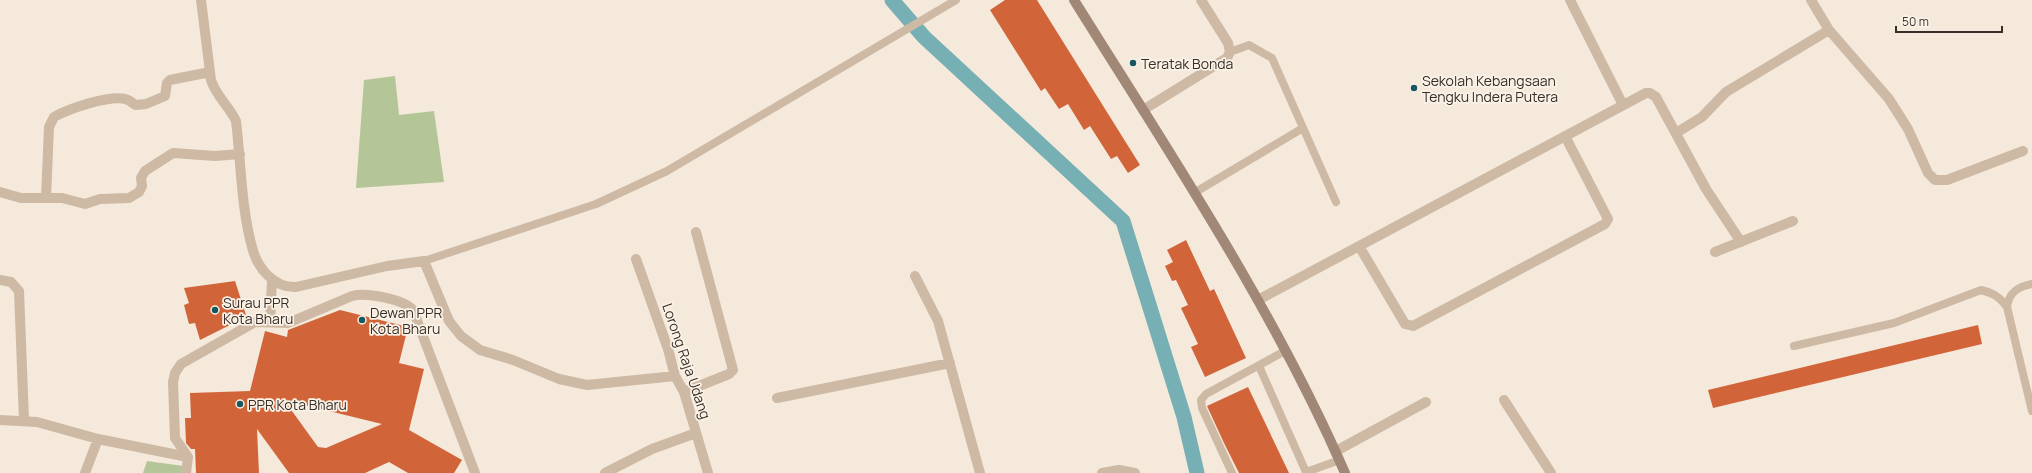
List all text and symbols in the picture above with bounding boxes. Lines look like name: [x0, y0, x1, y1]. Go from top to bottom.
scale bar: [1896, 8, 2002, 34]
text: 50 m: [1902, 13, 1929, 30]
place label: Teratak Bonda: [1141, 54, 1233, 73]
marker: Teratak Bonda: [1128, 58, 1138, 68]
place label: Sekolah Kebangsaan Tengku Indera Putera: [1422, 71, 1558, 106]
marker: Sekolah Kebangsaan Tengku Indera Putera: [1409, 83, 1419, 93]
place label: Surau PPR Kota Bharu: [223, 293, 293, 328]
street label: Lorong Raja Udang: [658, 301, 716, 421]
place label: Dewan PPR Kota Bharu: [370, 303, 442, 338]
marker: Surau PPR Kota Bharu: [210, 305, 220, 315]
marker: Dewan PPR Kota Bharu: [357, 315, 367, 325]
place label: PPR Kota Bharu: [248, 395, 347, 414]
marker: PPR Kota Bharu: [235, 399, 245, 409]

